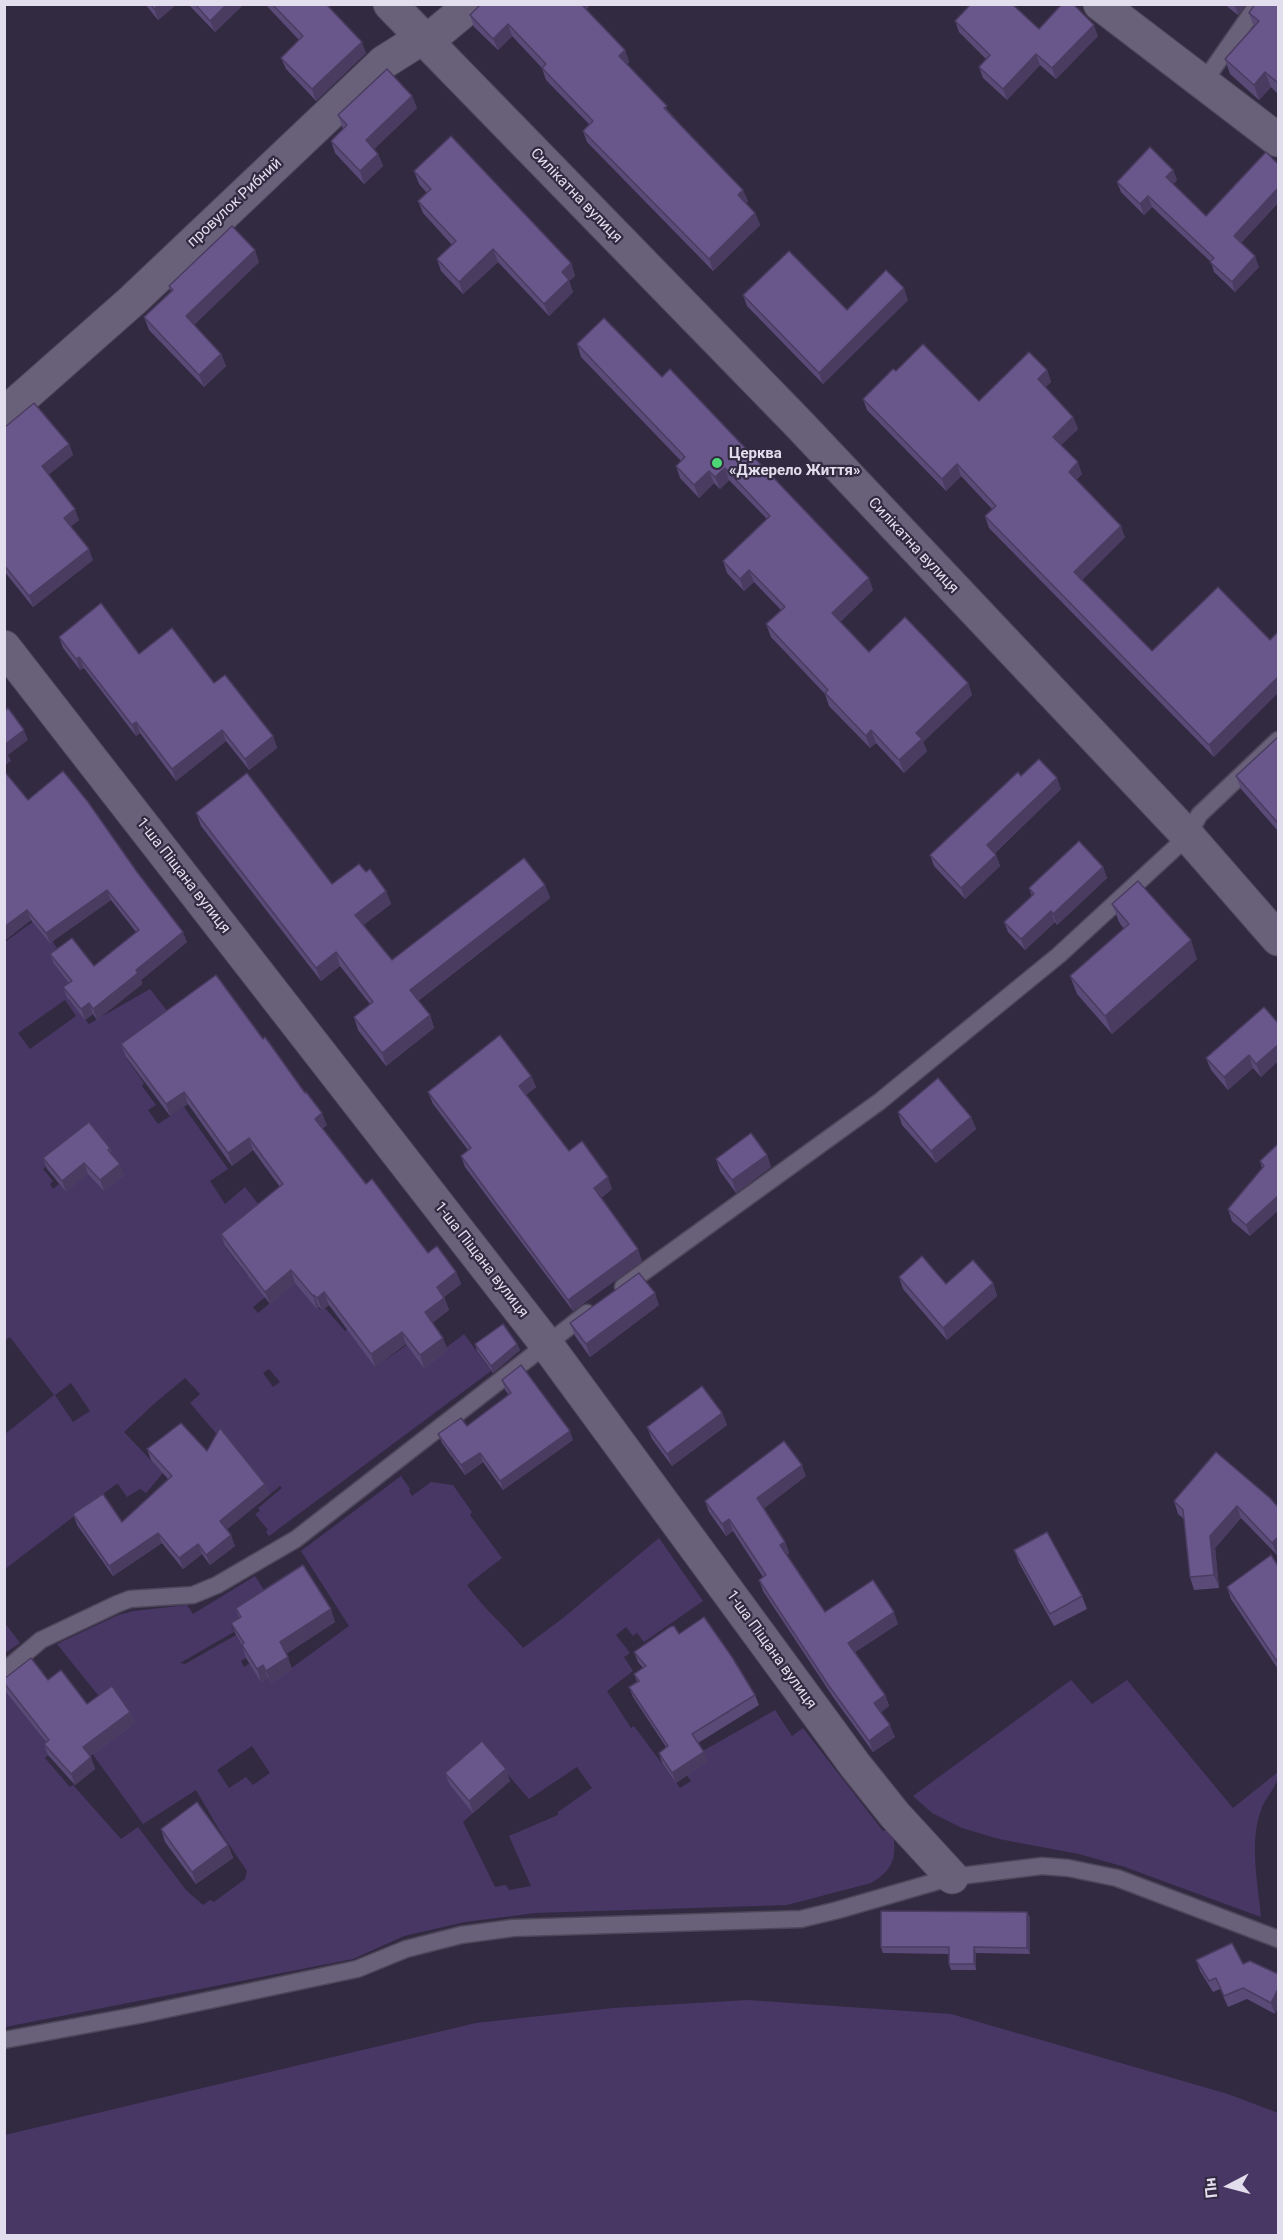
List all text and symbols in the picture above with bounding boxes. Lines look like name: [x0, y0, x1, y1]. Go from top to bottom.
street label: Силікатна вулиця: [526, 145, 626, 247]
street label: провулок Рибний: [184, 155, 286, 251]
place label: Церква «Джерело Життя»: [729, 445, 860, 480]
marker: Церква «Джерело Життя»: [710, 456, 724, 470]
street label: Силікатна вулиця: [864, 494, 962, 598]
street label: 1-ша Піщана вулиця: [132, 815, 234, 937]
street label: 1-ша Піщана вулиця: [430, 1199, 532, 1321]
street label: 1-ша Піщана вулиця: [722, 1587, 820, 1713]
north arrow: [1199, 2156, 1259, 2216]
text: Пн: [1200, 2177, 1221, 2199]

